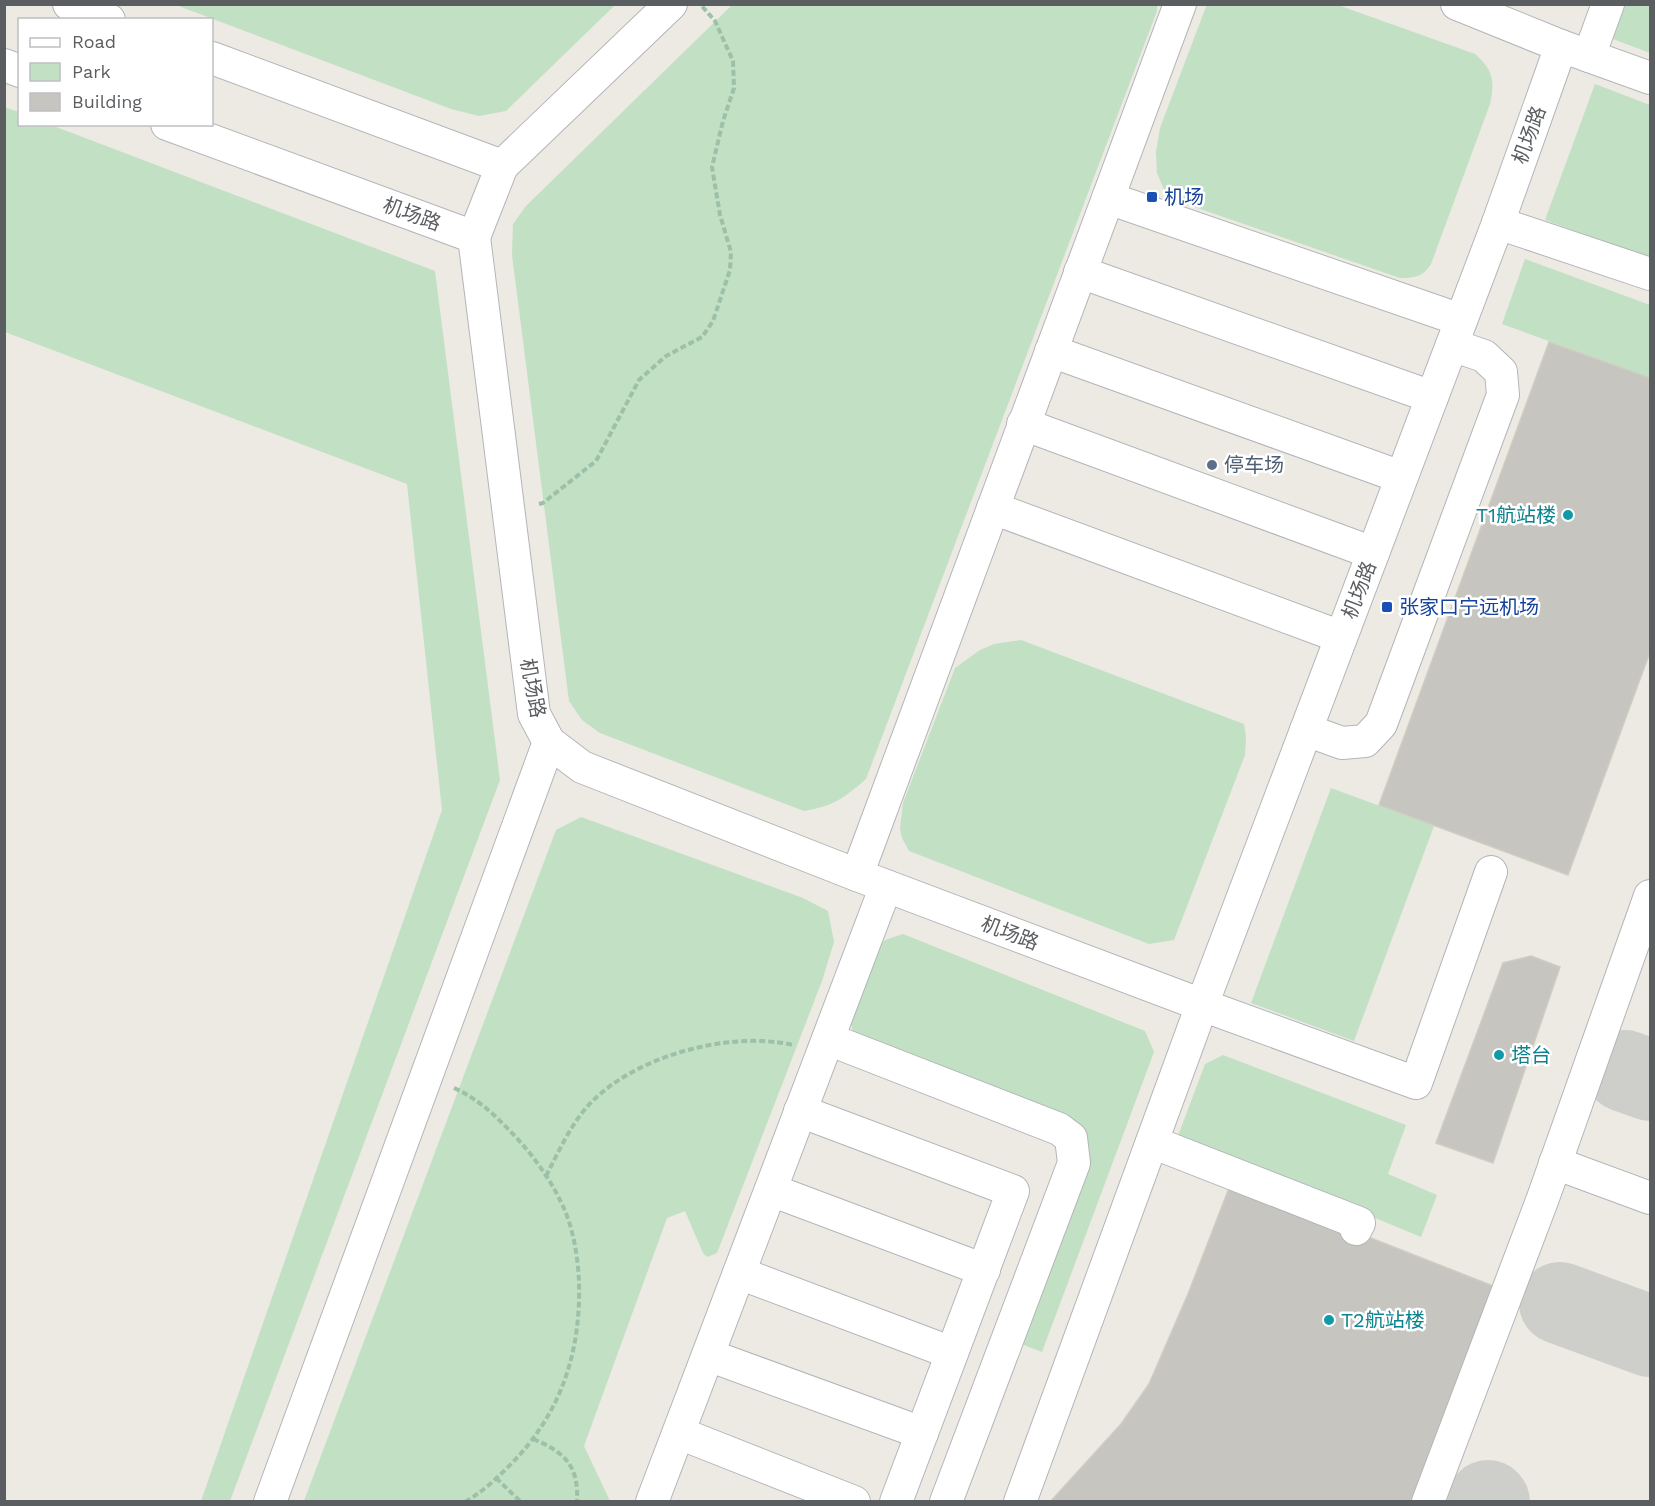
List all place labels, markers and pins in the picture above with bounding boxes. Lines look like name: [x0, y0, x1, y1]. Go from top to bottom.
place label: 机场: [1164, 185, 1204, 209]
marker: 机场: [1145, 190, 1159, 204]
place label: 停车场: [1224, 453, 1284, 477]
marker: 停车场: [1205, 458, 1219, 472]
place label: T1航站楼: [1476, 503, 1556, 527]
marker: T1航站楼: [1561, 508, 1575, 522]
place label: 张家口宁远机场: [1399, 595, 1539, 619]
marker: 张家口宁远机场: [1380, 600, 1394, 614]
place label: 塔台: [1511, 1043, 1551, 1067]
marker: 塔台: [1492, 1048, 1506, 1062]
place label: T2航站楼: [1341, 1308, 1425, 1332]
marker: T2航站楼: [1322, 1313, 1336, 1327]

